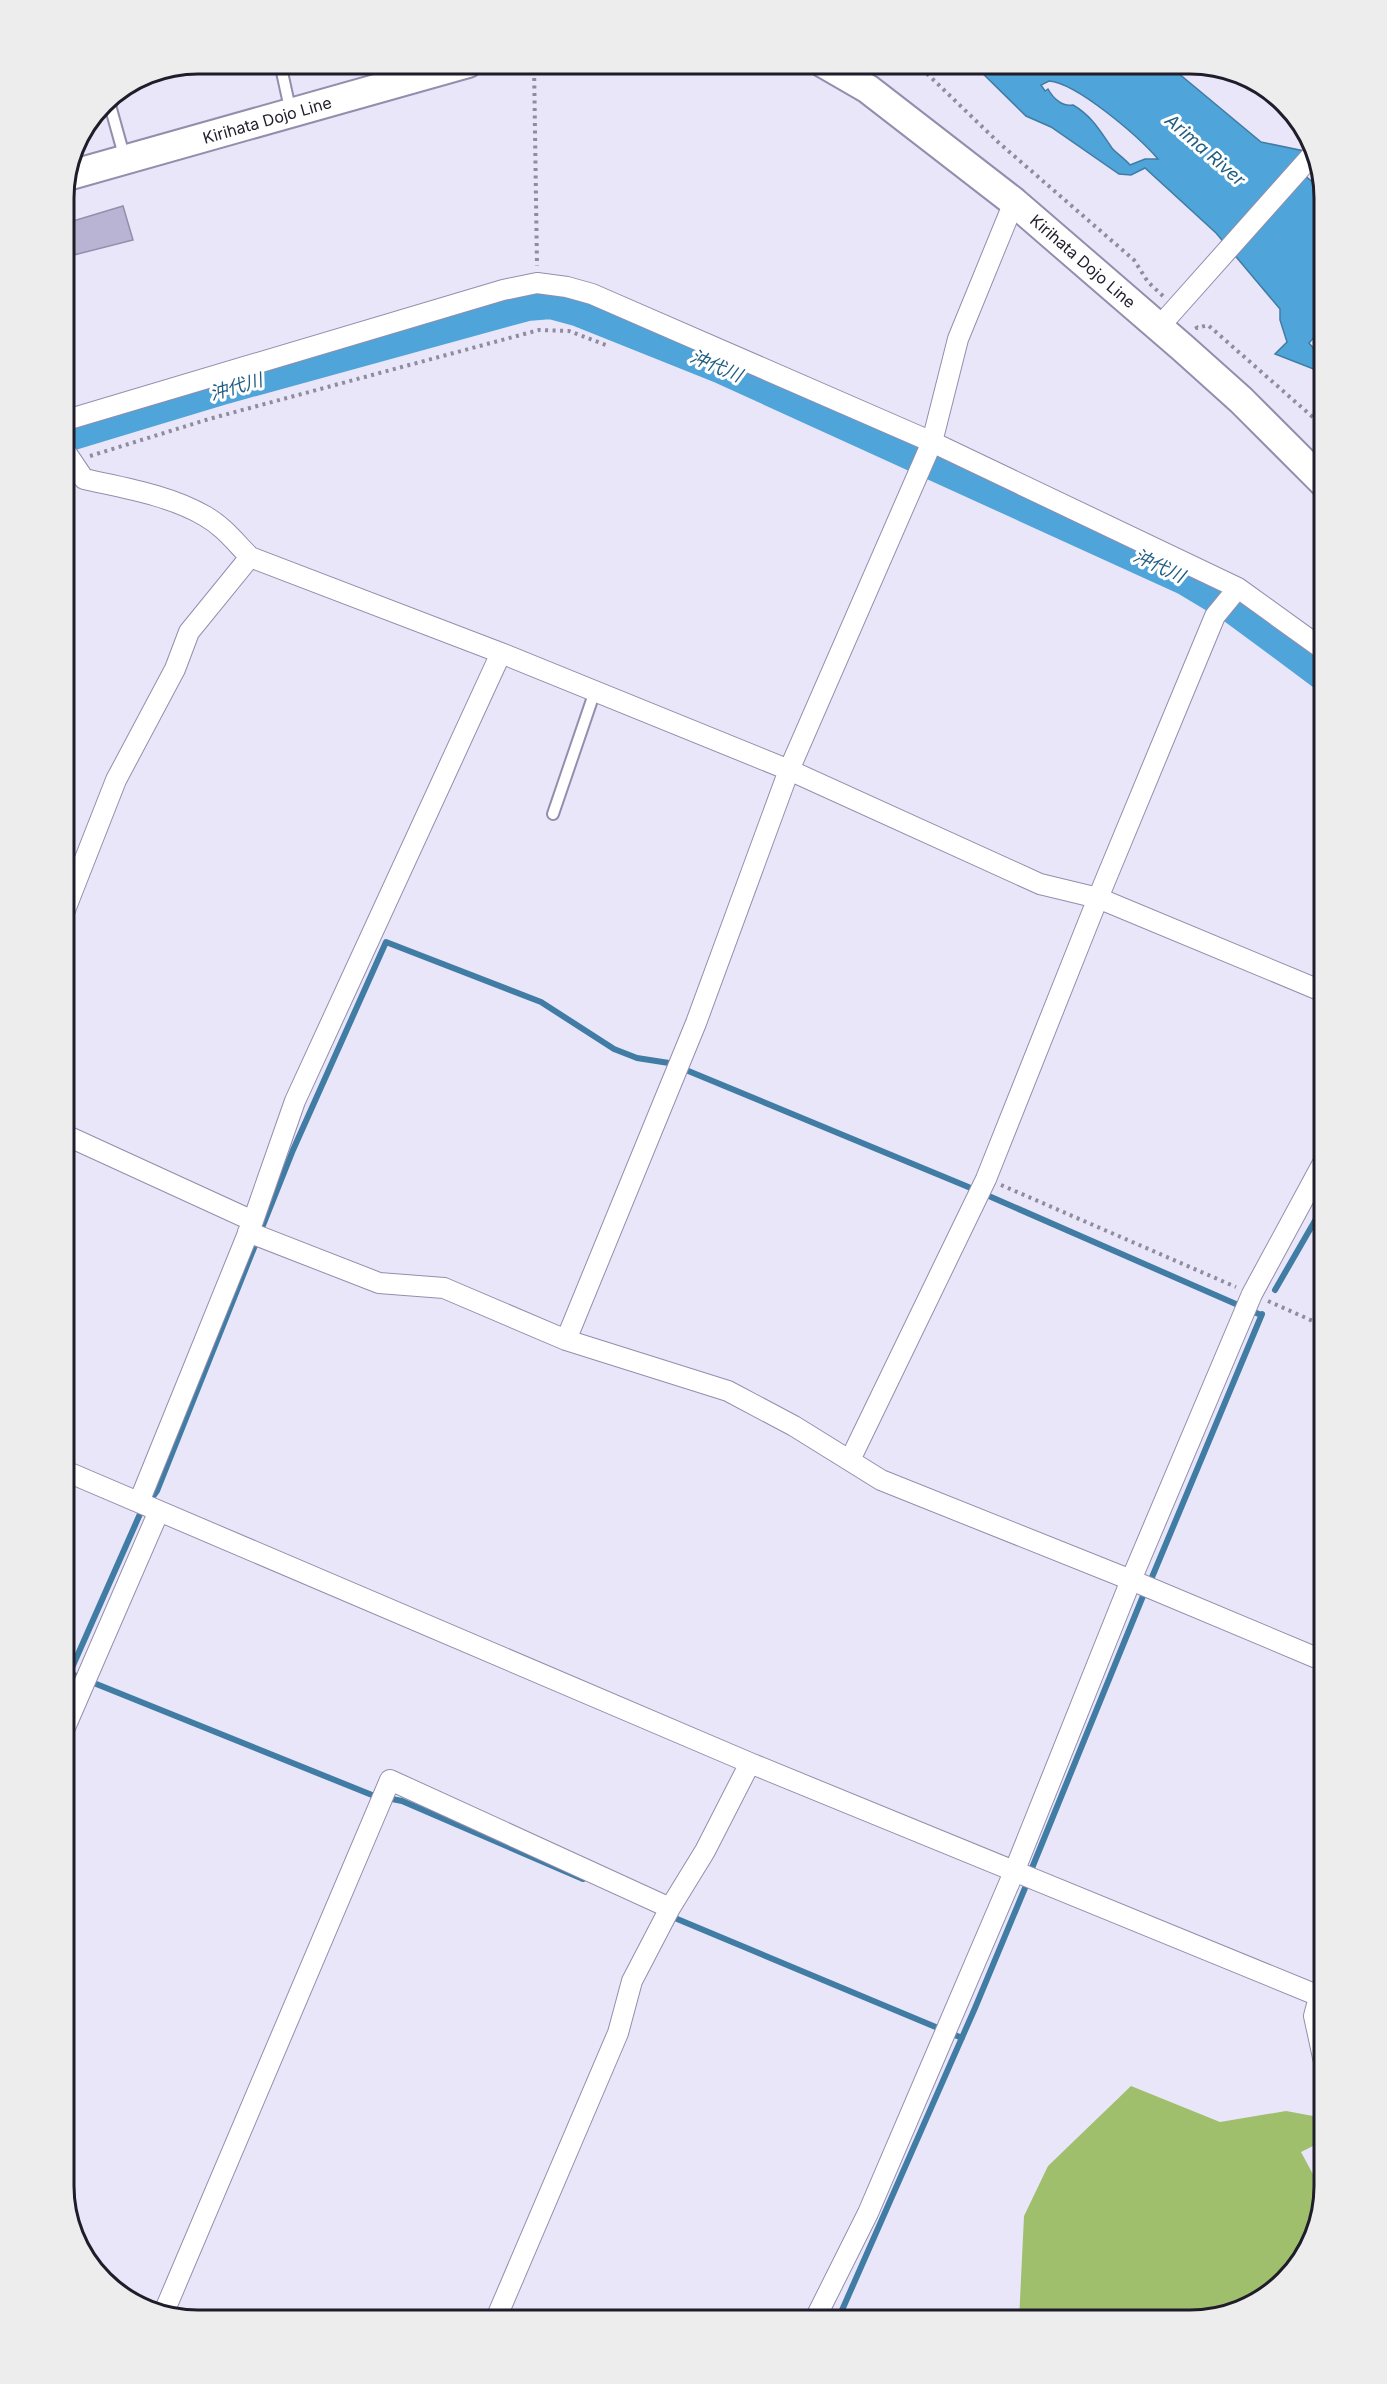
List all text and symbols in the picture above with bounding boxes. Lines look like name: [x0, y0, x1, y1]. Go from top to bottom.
street label: Kirihata Dojo Line: [200, 92, 334, 148]
water label: Arima River: [1160, 109, 1250, 191]
street label: Kirihata Dojo Line: [1026, 210, 1140, 312]
water label: 沖代川: [687, 345, 747, 387]
water label: 沖代川: [207, 368, 267, 404]
water label: 沖代川: [1130, 545, 1190, 587]

